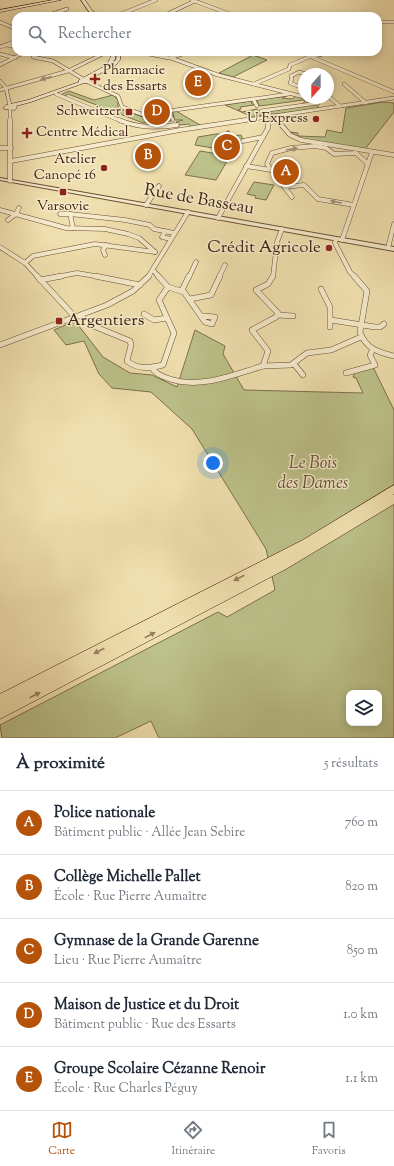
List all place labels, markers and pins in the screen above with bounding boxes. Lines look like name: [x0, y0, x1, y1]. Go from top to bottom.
place label: Pharmacie des Essarts: [103, 61, 167, 97]
pin: E: [185, 68, 211, 98]
marker: Pharmacie des Essarts: [90, 74, 100, 84]
pin: D: [144, 97, 170, 127]
place label: Schweitzer: [56, 102, 122, 122]
marker: Schweitzer: [124, 107, 134, 117]
place label: U Express: [247, 109, 308, 129]
marker: U Express: [311, 114, 321, 124]
place label: Centre Médical: [36, 123, 129, 143]
marker: Centre Médical: [21, 127, 33, 139]
pin: C: [214, 132, 240, 162]
pin: B: [135, 141, 161, 171]
place label: Atelier Canopé 16: [34, 150, 97, 186]
pin: A: [273, 157, 299, 187]
marker: Atelier Canopé 16: [99, 163, 109, 173]
marker: Varsovie: [58, 187, 68, 197]
place label: Varsovie: [37, 197, 89, 217]
place label: Crédit Agricole: [207, 236, 321, 260]
marker: Crédit Agricole: [324, 243, 334, 253]
place label: Argentiers: [67, 309, 145, 333]
marker: Argentiers: [54, 316, 64, 326]

